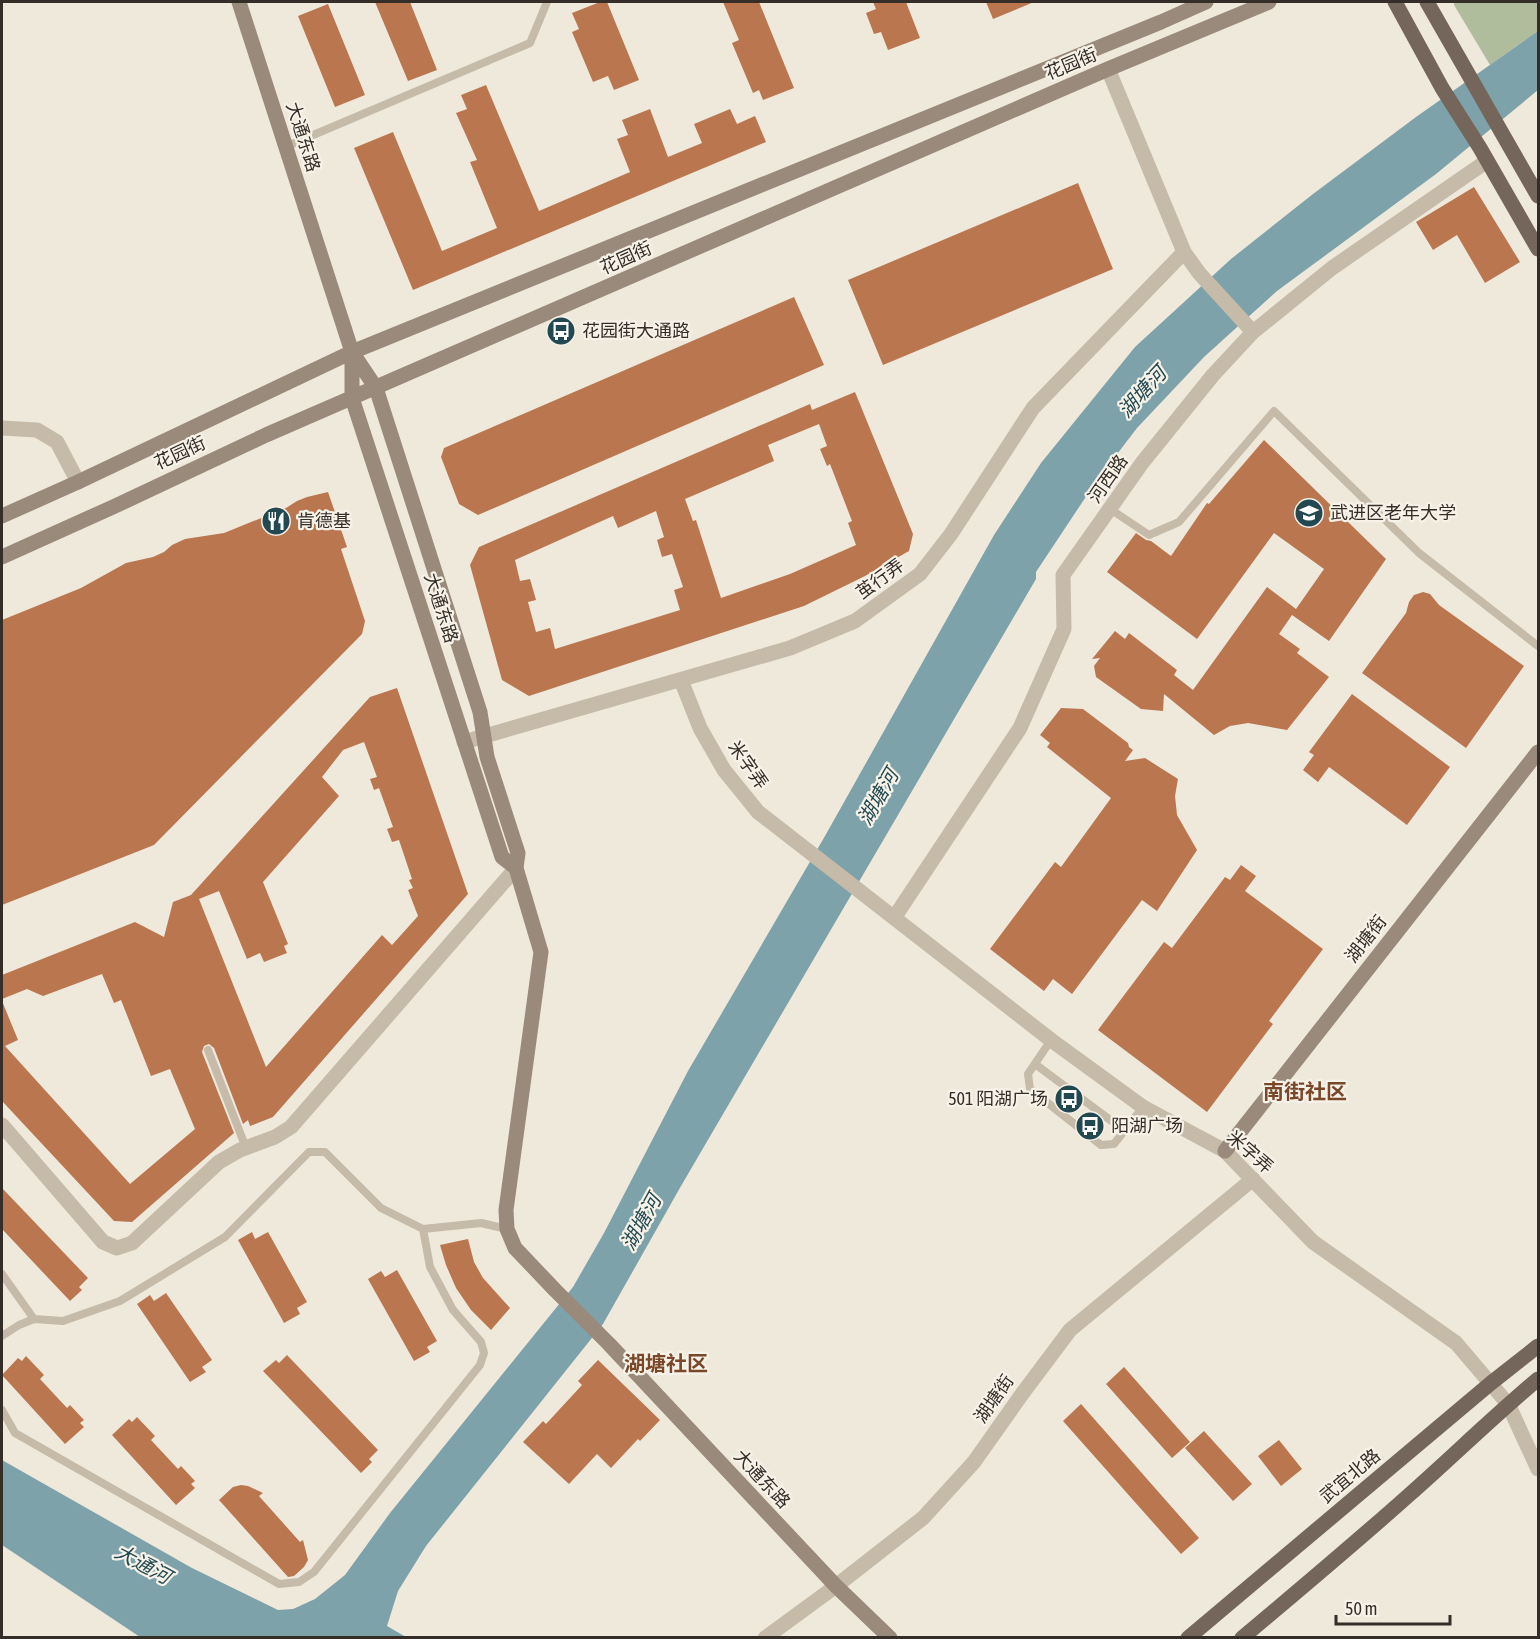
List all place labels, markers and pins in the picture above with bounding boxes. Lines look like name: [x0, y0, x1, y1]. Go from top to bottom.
bus stop icon: 花园街大通路: [545, 315, 577, 347]
place label: 花园街大通路: [582, 320, 690, 341]
school or university icon: 武进区老年大学: [1293, 497, 1325, 529]
place label: 武进区老年大学: [1330, 502, 1456, 523]
restaurant icon: 肯德基: [260, 505, 292, 537]
place label: 肯德基: [297, 510, 351, 531]
bus stop icon: 501 阳湖广场: [1053, 1083, 1085, 1115]
place label: 501 阳湖广场: [948, 1088, 1048, 1109]
bus stop icon: 阳湖广场: [1074, 1110, 1106, 1142]
place label: 阳湖广场: [1111, 1115, 1183, 1136]

